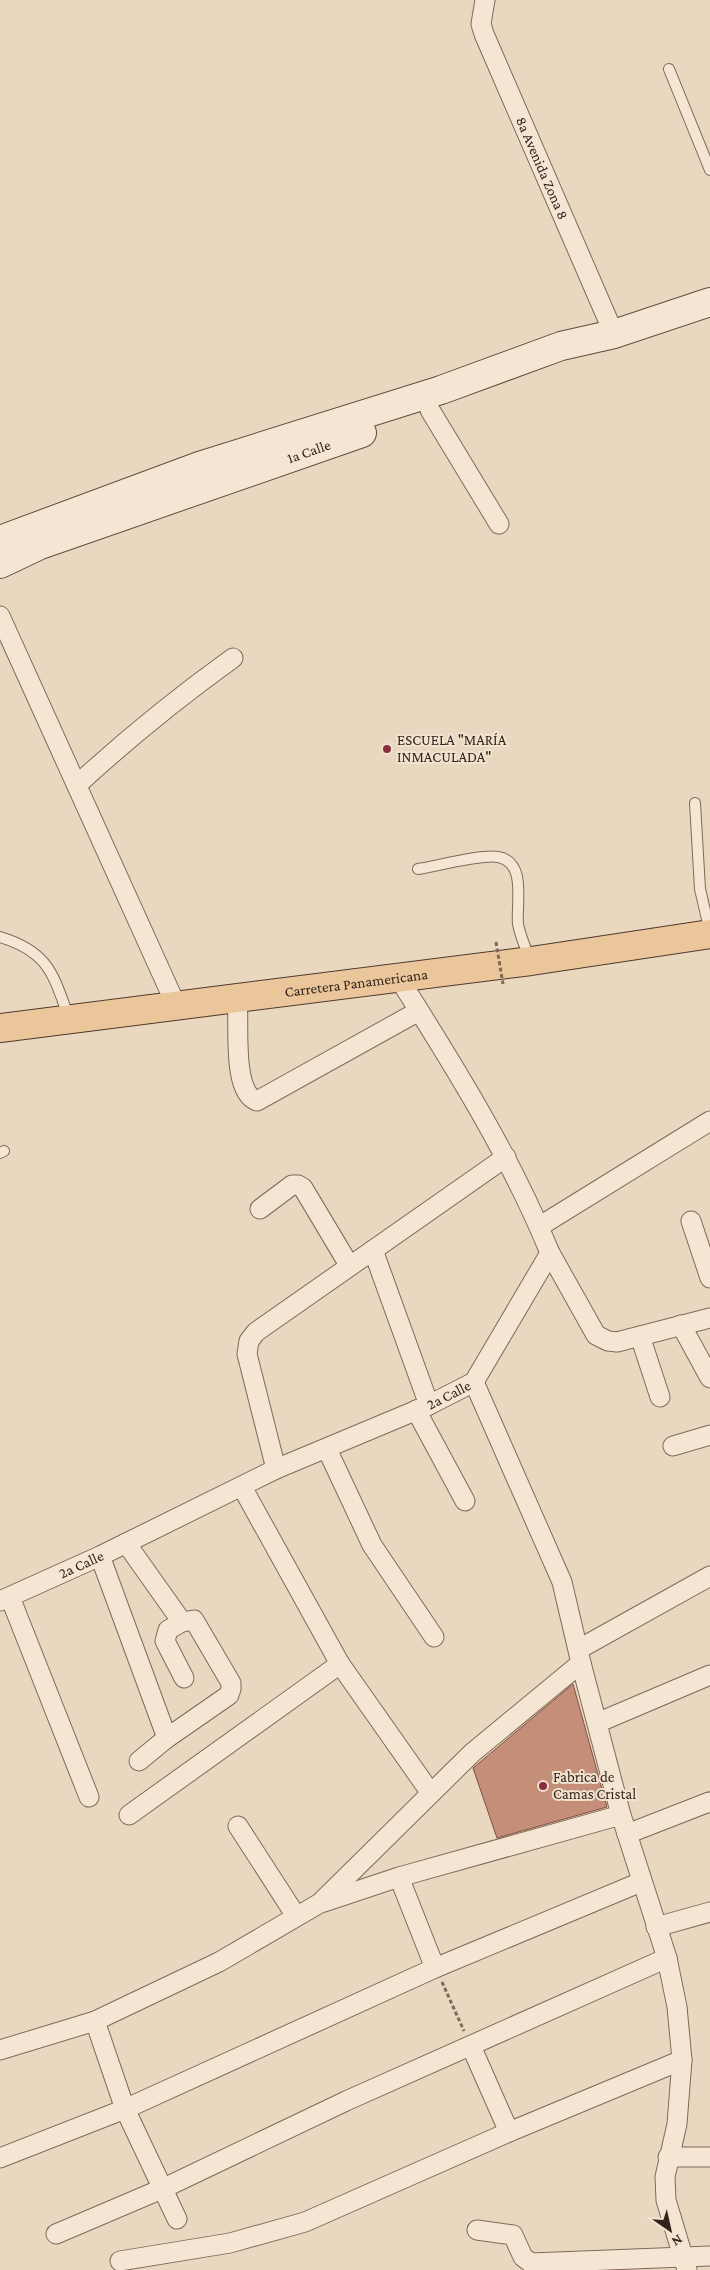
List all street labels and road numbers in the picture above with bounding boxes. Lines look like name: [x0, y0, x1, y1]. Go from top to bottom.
street label: 8a Avenida Zona 8: [513, 114, 571, 222]
street label: 1a Calle: [285, 436, 333, 466]
street label: Carretera Panamericana: [284, 966, 429, 1000]
street label: 2a Calle: [424, 1377, 474, 1413]
street label: 2a Calle: [56, 1547, 106, 1581]

